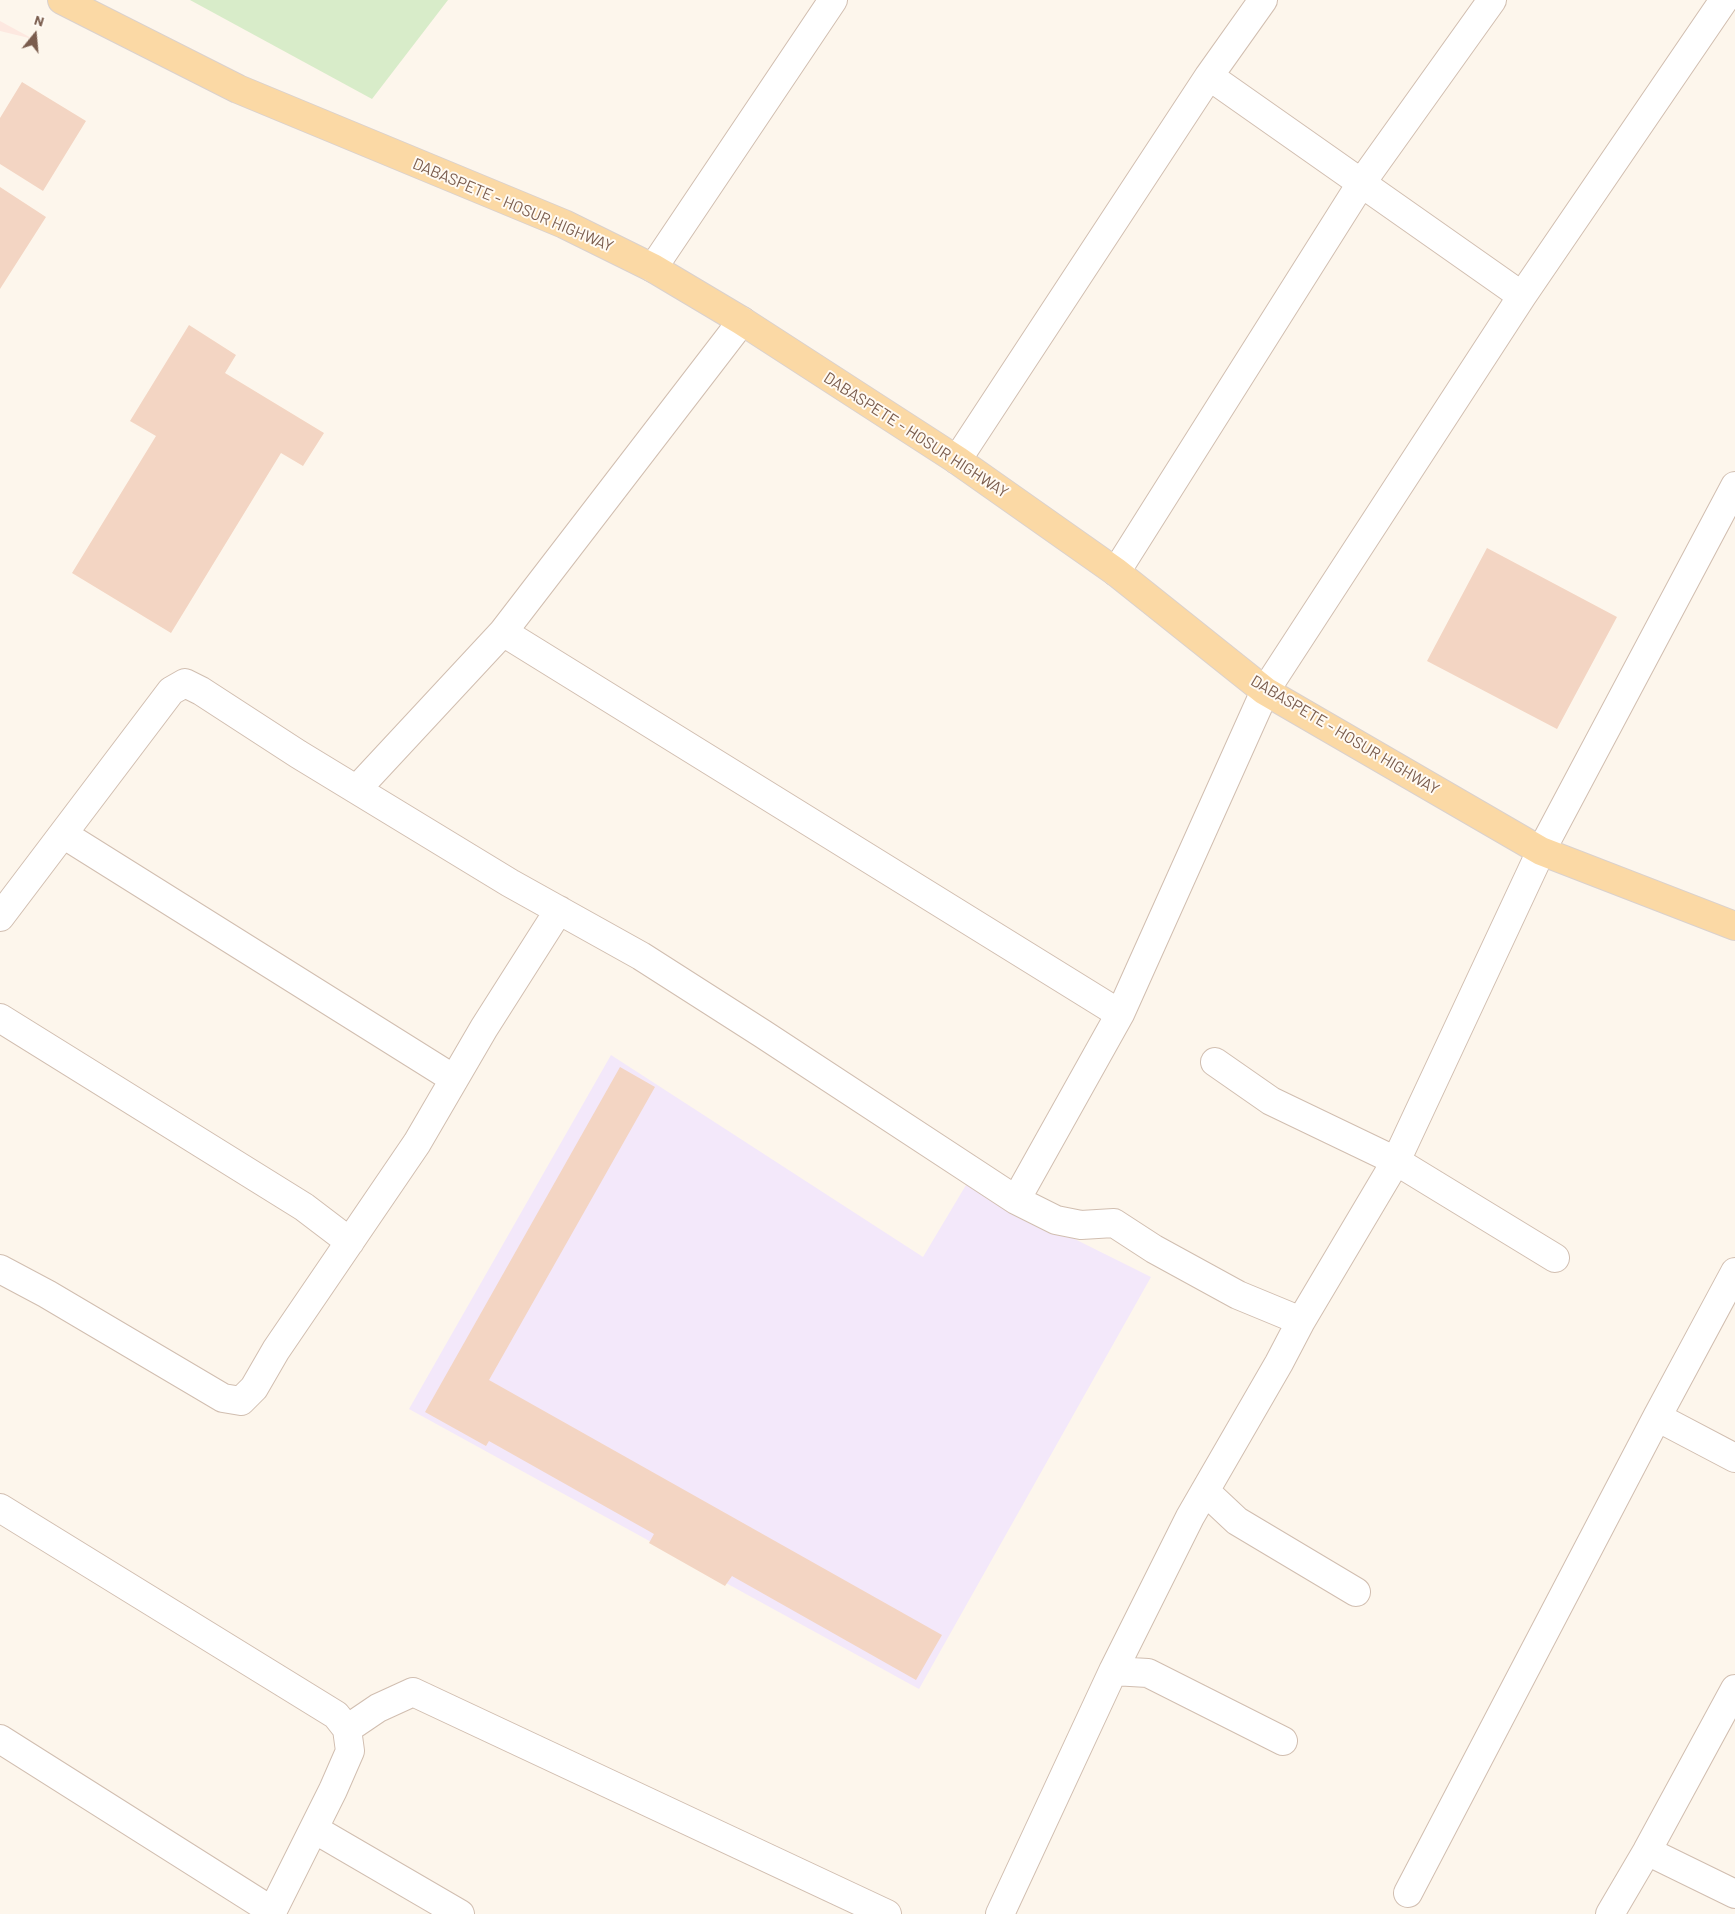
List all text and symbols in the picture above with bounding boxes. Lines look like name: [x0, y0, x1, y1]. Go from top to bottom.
north arrow: [10, 10, 60, 60]
text: N: [33, 11, 46, 30]
street label: DABASPETE - HOSUR HIGHWAY: [410, 154, 616, 256]
street label: DABASPETE - HOSUR HIGHWAY: [820, 368, 1012, 502]
street label: DABASPETE - HOSUR HIGHWAY: [1247, 671, 1443, 799]

